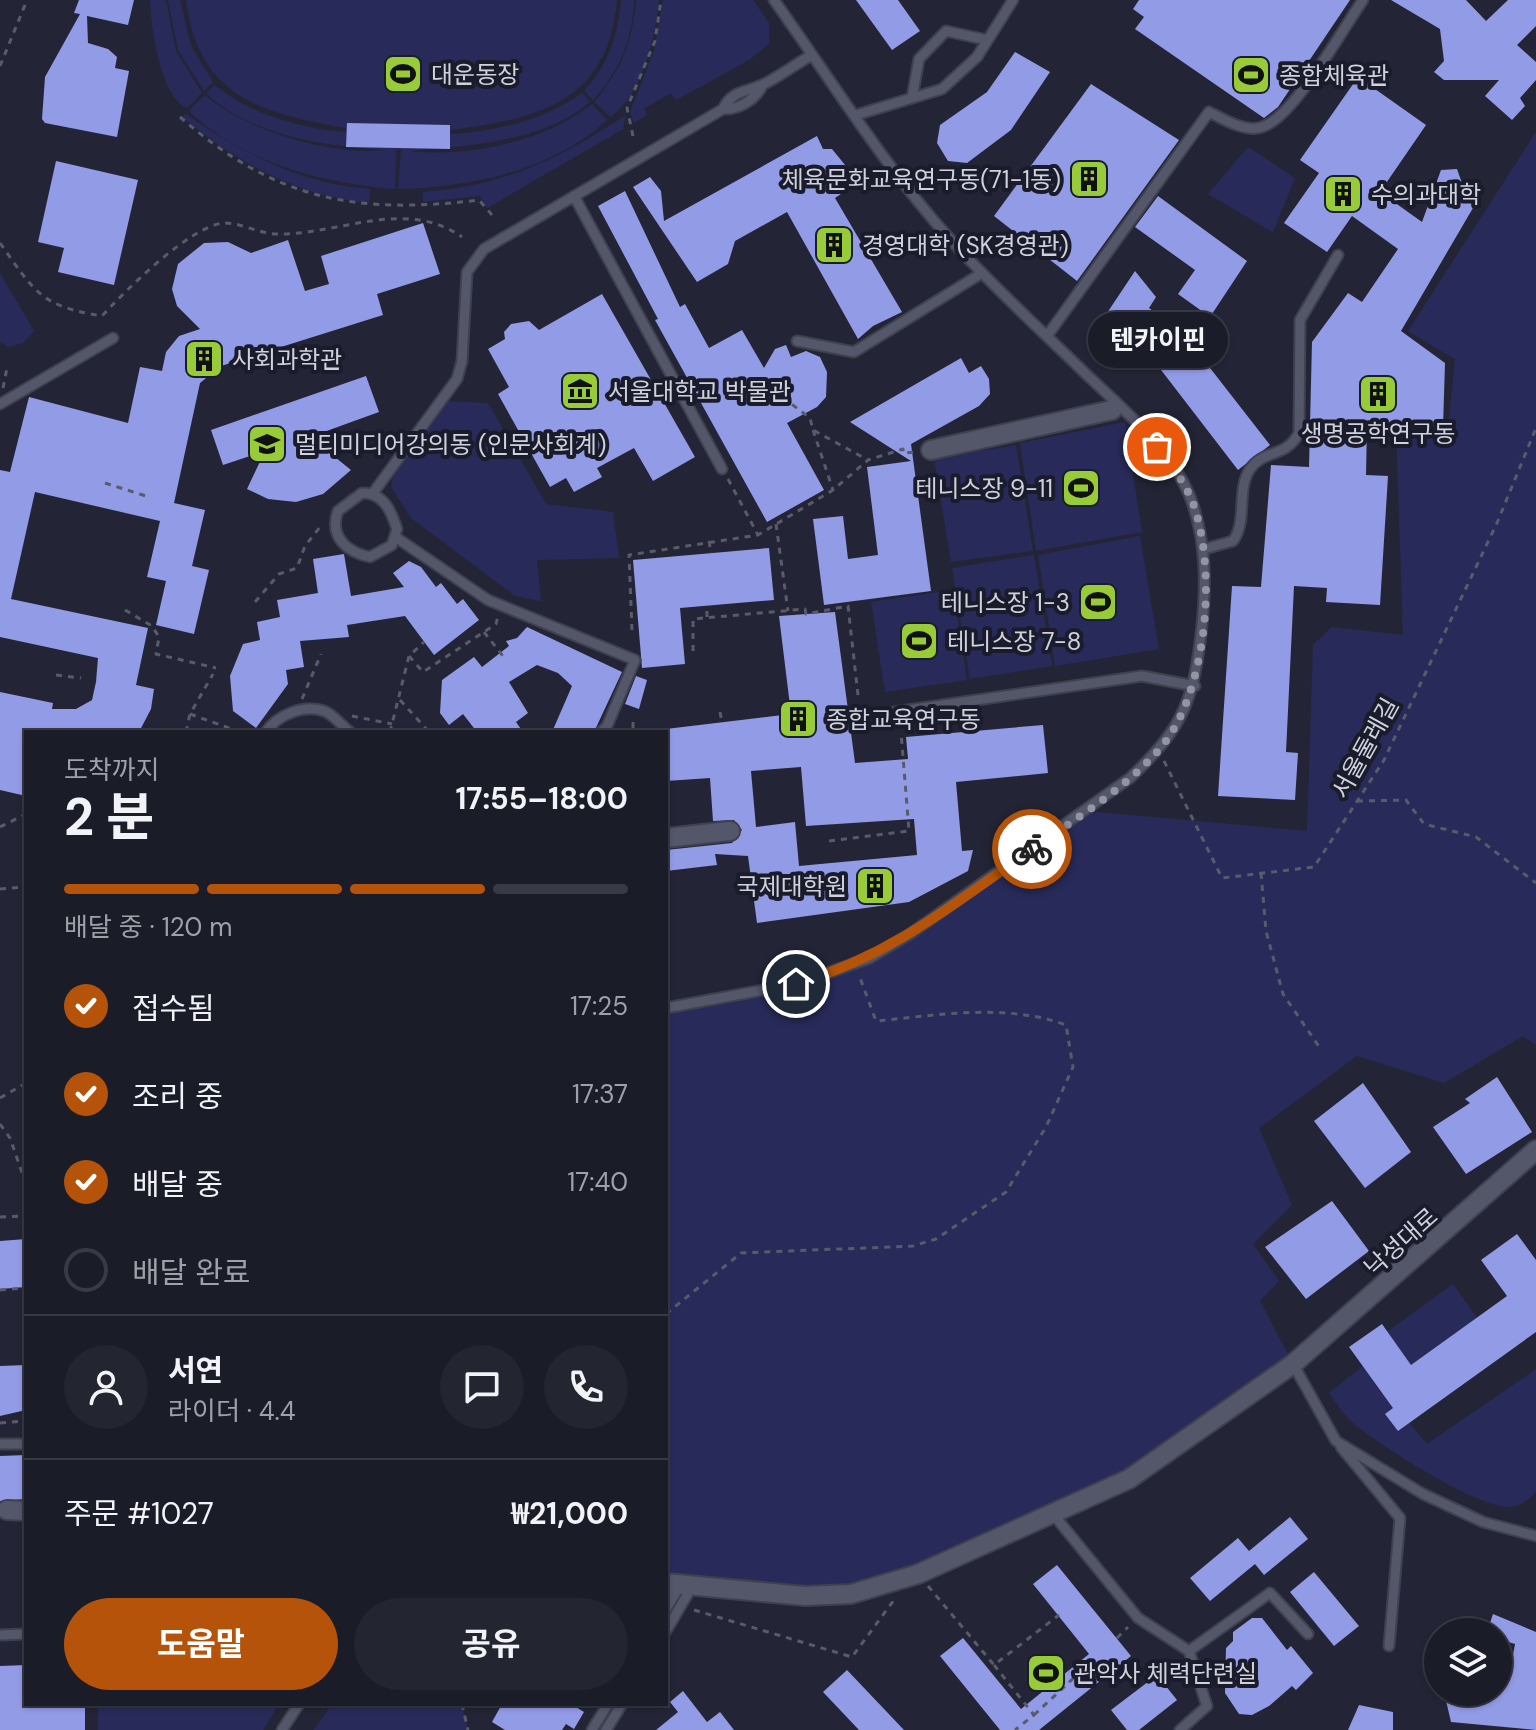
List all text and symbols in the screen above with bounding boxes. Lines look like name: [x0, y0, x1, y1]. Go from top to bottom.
sports icon: 대운동장: [382, 53, 424, 95]
sports icon: 종합체육관: [1230, 54, 1272, 96]
place label: 대운동장: [431, 59, 519, 90]
place label: 종합체육관: [1279, 60, 1389, 91]
building icon: 체육문화교육연구동(71-1동): [1068, 158, 1110, 200]
place label: 체육문화교육연구동(71-1동): [781, 164, 1061, 195]
building icon: 수의과대학: [1322, 173, 1364, 215]
place label: 수의과대학: [1371, 179, 1481, 210]
building icon: 경영대학 (SK경영관): [813, 224, 855, 266]
place label: 경영대학 (SK경영관): [862, 230, 1069, 261]
callout: 텐카이핀: [1087, 311, 1227, 367]
text: 텐카이핀: [1110, 323, 1206, 357]
building icon: 사회과학관: [183, 338, 225, 380]
place label: 사회과학관: [232, 344, 342, 375]
museum icon: 서울대학교 박물관: [559, 370, 601, 412]
building icon: 생명공학연구동: [1357, 373, 1399, 415]
place label: 서울대학교 박물관: [608, 376, 791, 407]
pin: [1123, 413, 1191, 481]
place label: 생명공학연구동: [1301, 418, 1455, 449]
school or university icon: 멀티미디어강의동 (인문사회계): [246, 423, 288, 465]
icon: bag: [1135, 425, 1179, 469]
place label: 멀티미디어강의동 (인문사회계): [295, 429, 606, 460]
sports icon: 테니스장 9-11: [1060, 467, 1102, 509]
place label: 테니스장 9-11: [915, 473, 1053, 504]
sports icon: 테니스장 1-3: [1077, 581, 1119, 623]
place label: 테니스장 1-3: [941, 587, 1070, 618]
sports icon: 테니스장 7-8: [898, 620, 940, 662]
place label: 테니스장 7-8: [947, 626, 1081, 657]
street label: 서울둘레길: [1325, 692, 1405, 804]
building icon: 종합교육연구동: [777, 698, 819, 740]
place label: 종합교육연구동: [826, 704, 981, 735]
text: 도착까지: [64, 753, 160, 787]
text: 17:55–18:00: [455, 779, 628, 818]
text: 2 분: [64, 783, 154, 851]
courier: [992, 809, 1072, 889]
icon: bike: [1010, 827, 1054, 871]
building icon: 국제대학원: [854, 865, 896, 907]
place label: 국제대학원: [737, 871, 847, 902]
text: 배달 중 · 120 m: [64, 910, 232, 944]
pin: [762, 950, 830, 1018]
icon: home: [774, 962, 818, 1006]
icon: check: [64, 984, 108, 1028]
text: 접수됨: [132, 989, 215, 1028]
text: 17:25: [570, 989, 628, 1023]
icon: check: [64, 1072, 108, 1116]
text: 조리 중: [132, 1077, 223, 1116]
text: 17:37: [572, 1077, 628, 1111]
icon: check: [64, 1160, 108, 1204]
text: 배달 중: [132, 1165, 223, 1204]
text: 17:40: [567, 1165, 628, 1199]
street label: 낙성대로: [1358, 1201, 1444, 1283]
text: 배달 완료: [132, 1253, 250, 1292]
button: person: [64, 1345, 148, 1429]
button: chat: [440, 1345, 524, 1429]
button: phone: [544, 1345, 628, 1429]
text: 서연: [168, 1351, 223, 1390]
text: 라이더 · 4.4: [168, 1394, 295, 1428]
text: 주문 #1027: [64, 1494, 214, 1533]
text: ₩21,000: [511, 1494, 628, 1533]
button: 도움말: [64, 1598, 338, 1690]
button: 공유: [354, 1598, 628, 1690]
map controls: [1424, 1618, 1512, 1706]
button: layers: [1424, 1618, 1512, 1706]
sports icon: 관악사 체력단련실: [1025, 1652, 1067, 1694]
place label: 관악사 체력단련실: [1074, 1658, 1257, 1689]

